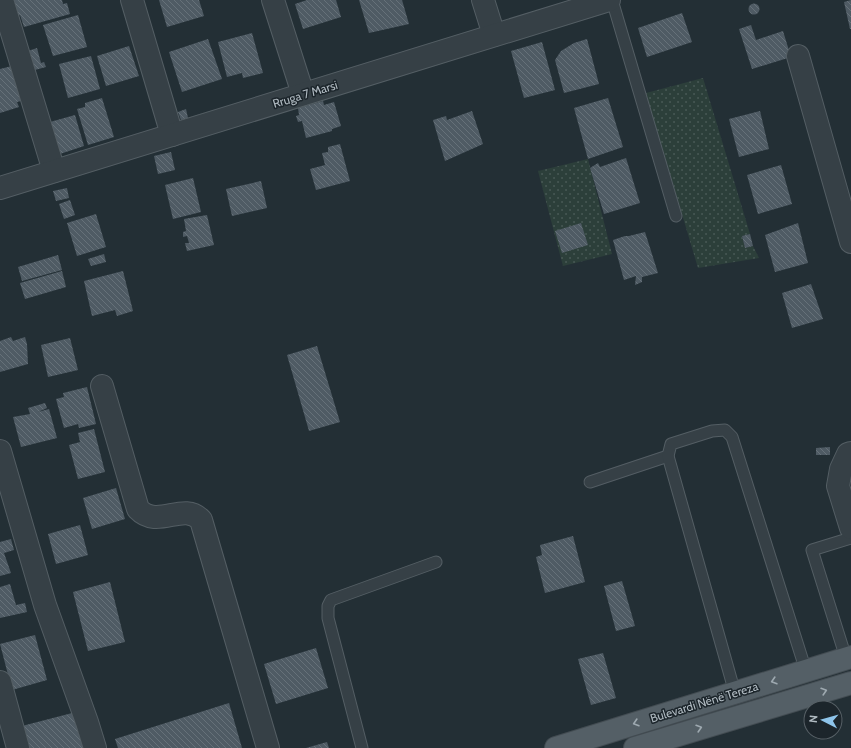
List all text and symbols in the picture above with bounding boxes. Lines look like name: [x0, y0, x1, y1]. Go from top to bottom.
street label: Rruga 7 Marsi: [271, 77, 339, 111]
one-way arrow: [770, 676, 777, 685]
street label: Bulevardi Nënë Tereza: [648, 678, 760, 726]
one-way arrow: [820, 687, 827, 696]
north arrow: [803, 700, 843, 740]
text: N: [806, 714, 820, 724]
one-way arrow: [633, 718, 640, 727]
one-way arrow: [696, 724, 703, 733]

